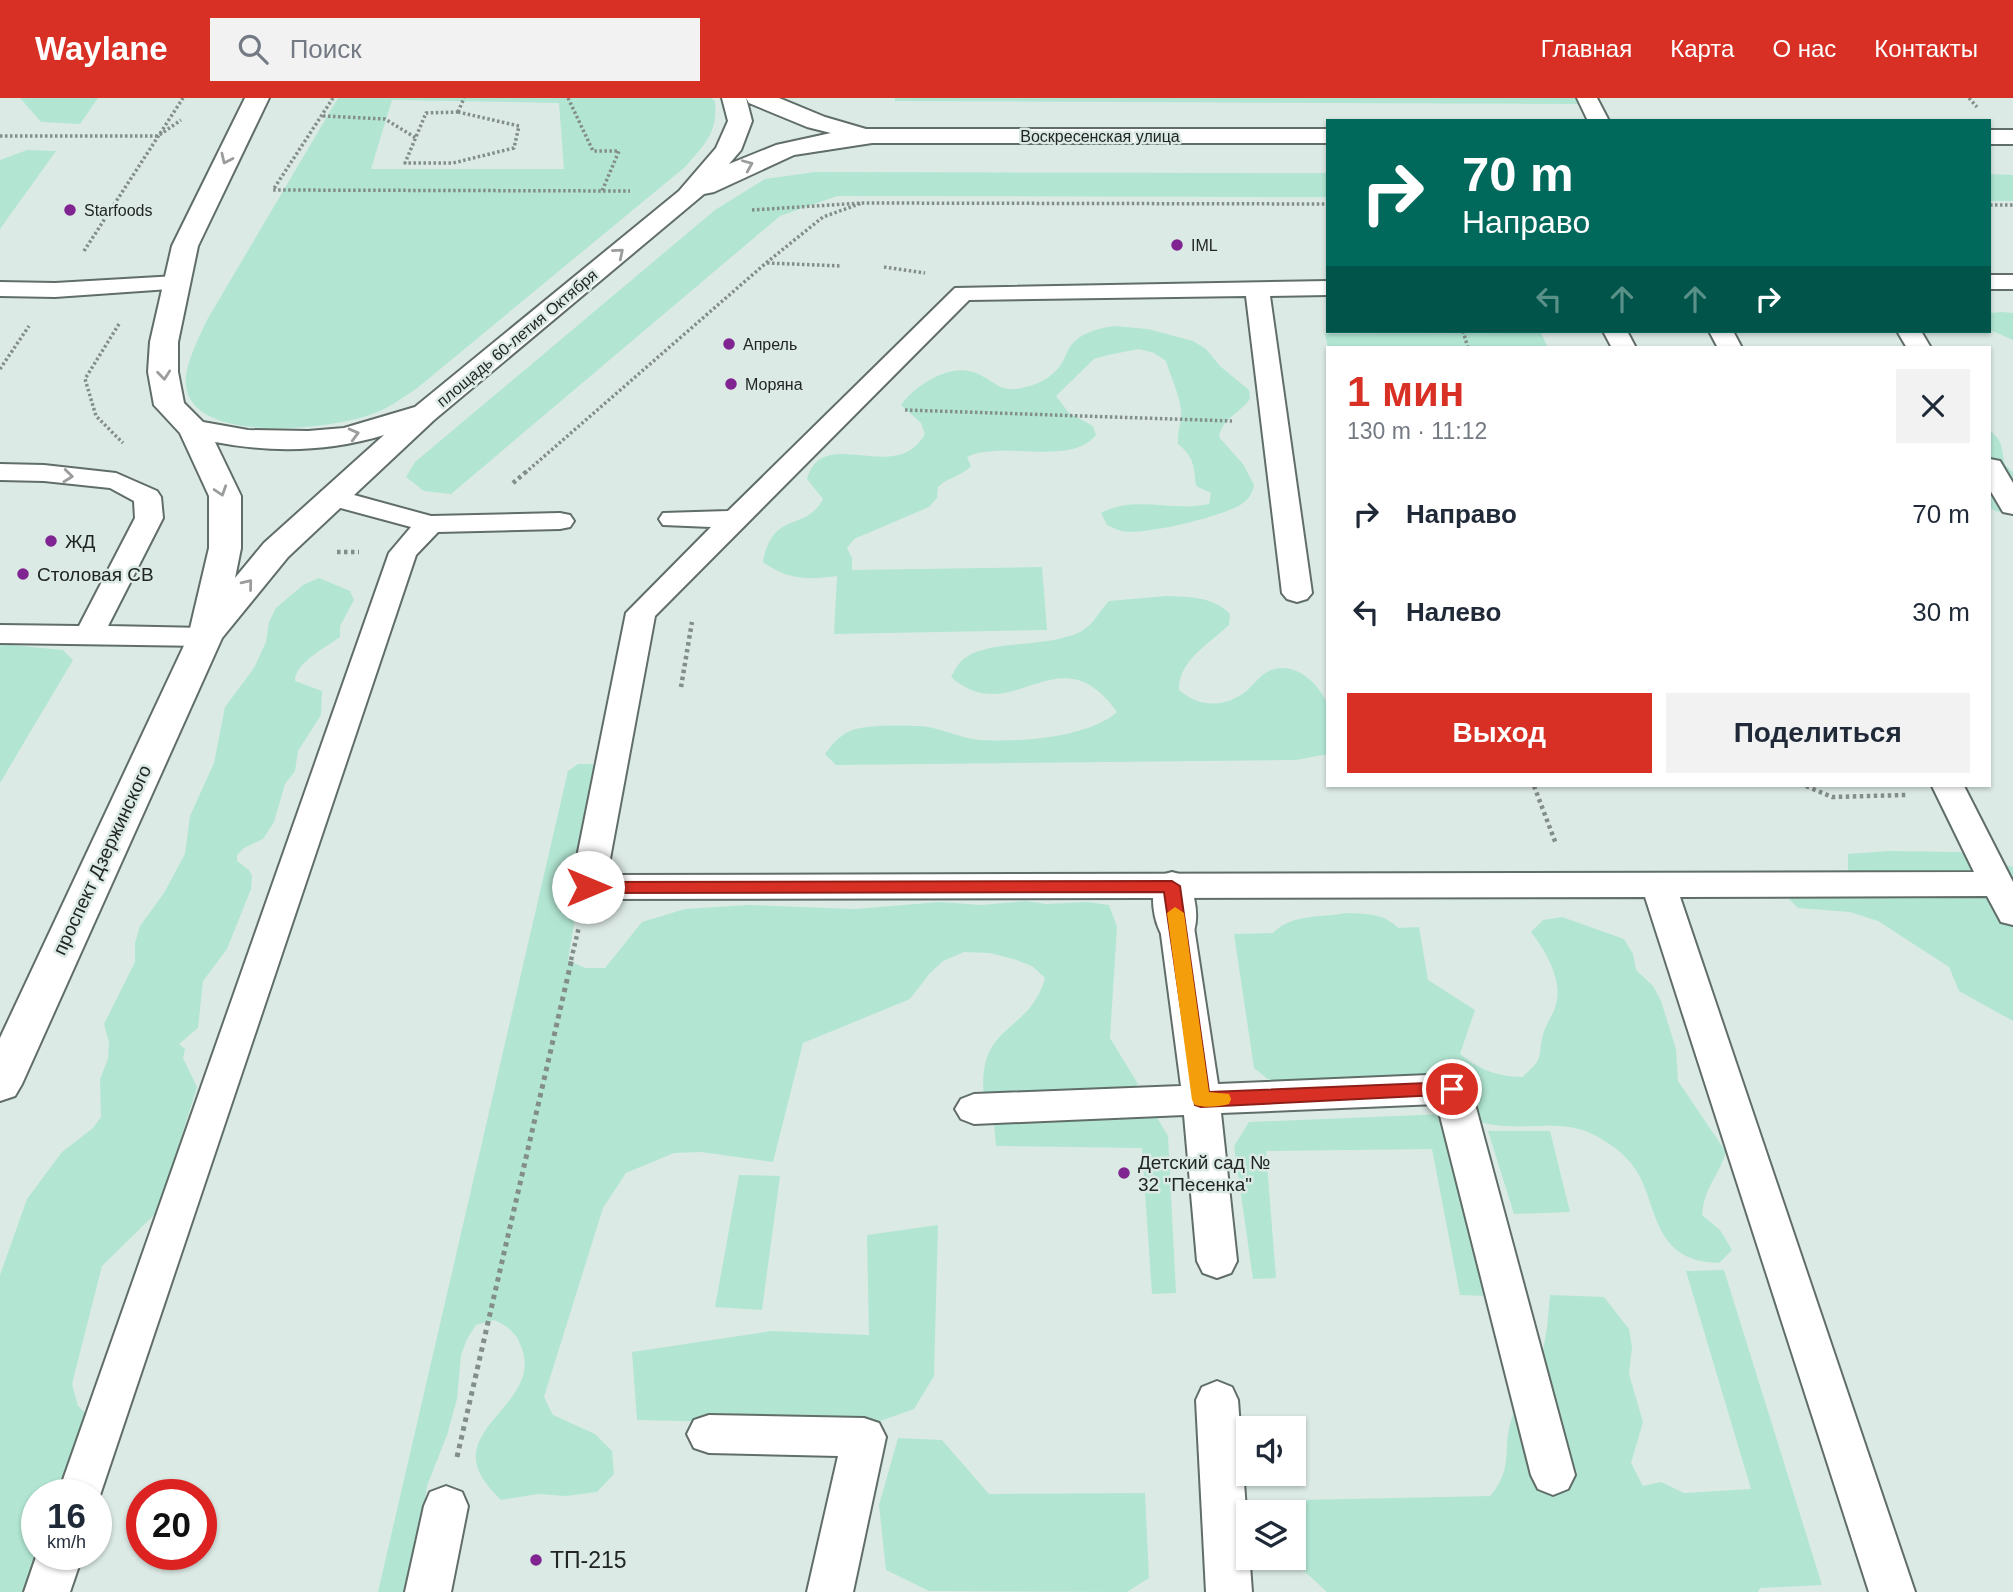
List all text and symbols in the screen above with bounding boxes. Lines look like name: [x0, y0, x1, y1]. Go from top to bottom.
search box: [210, 18, 700, 81]
text: Waylane: [35, 30, 168, 67]
icon: search: [234, 30, 272, 68]
text: Поиск: [290, 34, 362, 64]
text: Главная: [1541, 35, 1632, 62]
text: Карта: [1670, 35, 1734, 62]
text: О нас: [1772, 35, 1836, 62]
text: Контакты: [1874, 35, 1978, 62]
street label: Воскресенская улица: [1020, 128, 1180, 145]
icon: right: [1347, 147, 1438, 238]
text: 70 m: [1462, 147, 1574, 201]
one-way arrow: [220, 152, 234, 164]
one-way arrow: [741, 159, 753, 173]
marker: Starfoods: [62, 202, 78, 218]
place label: Starfoods: [84, 202, 152, 219]
text: Направо: [1462, 204, 1590, 240]
marker: IML: [1169, 237, 1185, 253]
place label: IML: [1191, 237, 1218, 254]
one-way arrow: [612, 249, 624, 262]
street label: площадь 60-летия Октября: [434, 266, 600, 410]
icon: left: [1530, 280, 1568, 318]
icon: ahead: [1603, 280, 1641, 318]
icon: ahead: [1676, 280, 1714, 318]
icon: right: [1749, 280, 1787, 318]
marker: Апрель: [721, 336, 737, 352]
place label: Апрель: [743, 336, 797, 353]
text: 1 мин: [1347, 368, 1464, 415]
one-way arrow: [157, 369, 172, 381]
button: close: [1896, 369, 1970, 443]
marker: Моряна: [723, 376, 739, 392]
place label: Моряна: [745, 376, 803, 393]
text: 130 m · 11:12: [1347, 418, 1487, 444]
one-way arrow: [348, 428, 360, 442]
one-way arrow: [62, 468, 74, 483]
one-way arrow: [213, 484, 227, 497]
icon: right: [1347, 495, 1385, 533]
text: Направо: [1406, 499, 1517, 529]
text: 70 m: [1912, 499, 1970, 529]
place label: ЖД: [65, 531, 96, 552]
marker: ЖД: [43, 533, 59, 549]
place label: Столовая СВ: [37, 564, 154, 585]
marker: Столовая СВ: [15, 566, 31, 582]
one-way arrow: [240, 580, 252, 593]
icon: left: [1347, 593, 1385, 631]
text: Налево: [1406, 597, 1501, 627]
text: 30 m: [1912, 597, 1970, 627]
button: Выход: [1347, 693, 1652, 773]
button: Поделиться: [1666, 693, 1970, 773]
street label: проспект Дзержинского: [49, 762, 155, 958]
position arrow: [551, 850, 625, 924]
pin: [1422, 1059, 1482, 1119]
icon: arrive: [1433, 1070, 1471, 1108]
place label: Детский сад № 32 "Песенка": [1138, 1152, 1270, 1195]
marker: Детский сад № 32 "Песенка": [1116, 1165, 1132, 1181]
map controls: [1236, 1416, 1306, 1570]
button: sound: [1236, 1416, 1306, 1486]
speed limit sign: 20: [126, 1479, 217, 1570]
text: 16: [47, 1496, 86, 1535]
button: layers: [1236, 1500, 1306, 1570]
text: km/h: [47, 1532, 86, 1552]
place label: ТП-215: [550, 1547, 627, 1573]
marker: ТП-215: [528, 1552, 544, 1568]

